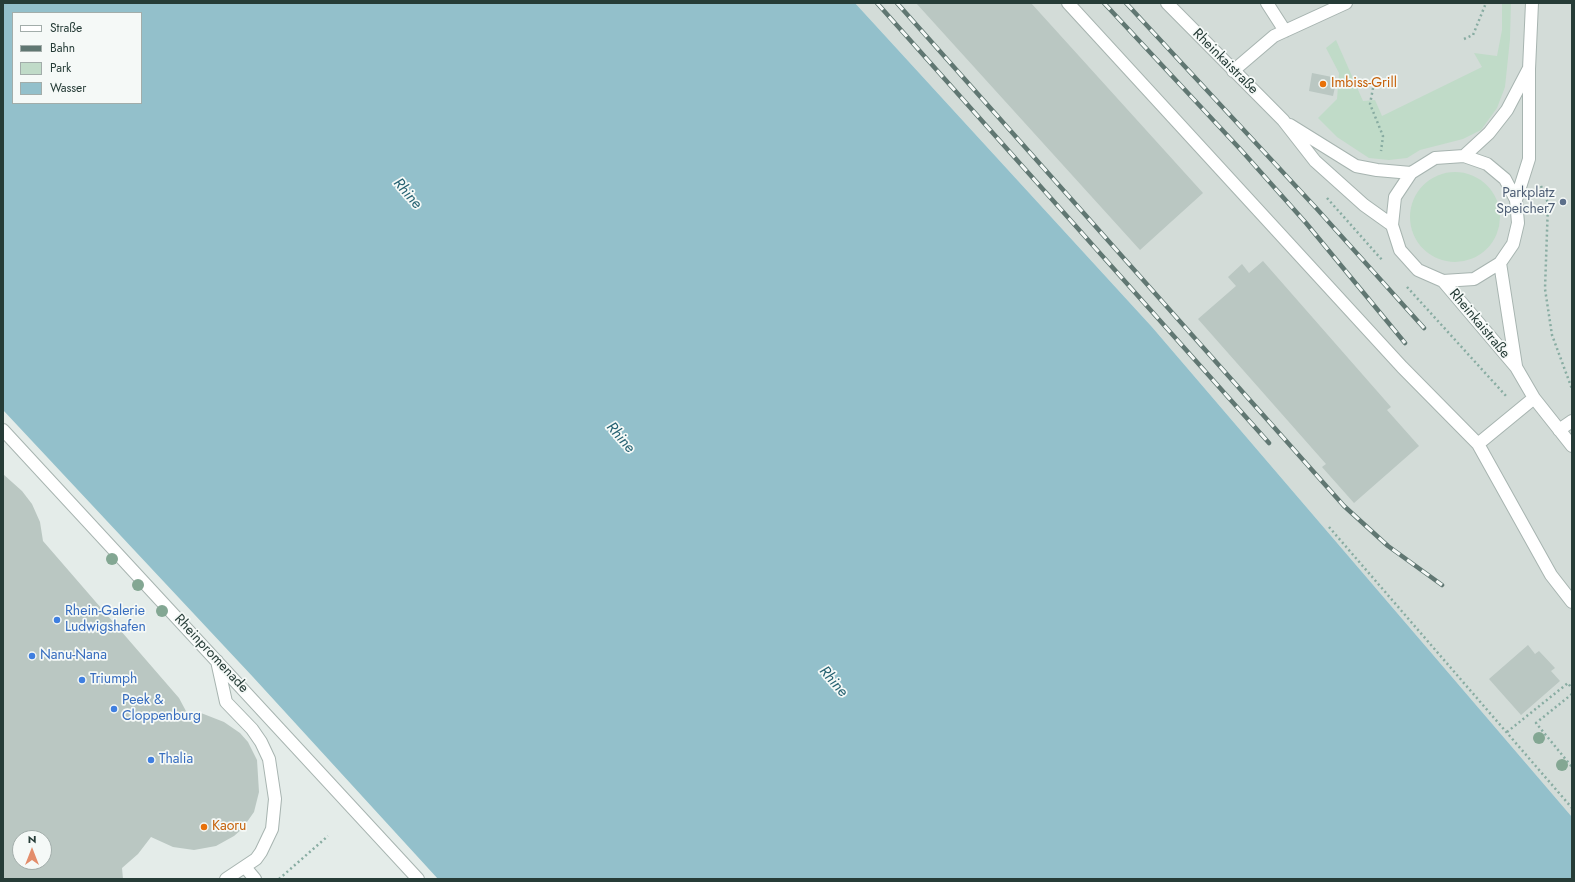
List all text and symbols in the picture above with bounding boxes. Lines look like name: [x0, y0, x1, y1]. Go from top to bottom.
legend: [12, 12, 142, 104]
text: Straße: [50, 19, 82, 37]
street label: Rheinkaistraße: [1189, 26, 1261, 98]
text: Bahn: [50, 39, 75, 57]
text: Park: [50, 59, 71, 77]
place label: Imbiss-Grill: [1331, 76, 1397, 92]
text: Wasser: [50, 79, 86, 97]
marker: Imbiss-Grill: [1318, 79, 1328, 89]
water label: Rhine: [389, 175, 425, 213]
place label: Parkplatz Speicher7: [1496, 186, 1555, 218]
marker: Parkplatz Speicher7: [1558, 197, 1568, 207]
street label: Rheinkaistraße: [1445, 286, 1513, 362]
water label: Rhine: [602, 419, 638, 457]
place label: Rhein-Galerie Ludwigshafen: [65, 604, 146, 636]
street label: Rheinpromenade: [170, 611, 252, 697]
marker: Rhein-Galerie Ludwigshafen: [52, 615, 62, 625]
place label: Nanu-Nana: [40, 648, 107, 664]
marker: Nanu-Nana: [27, 651, 37, 661]
water label: Rhine: [815, 663, 851, 701]
place label: Triumph: [90, 672, 137, 688]
marker: Triumph: [77, 675, 87, 685]
place label: Peek & Cloppenburg: [122, 693, 201, 726]
marker: Peek & Cloppenburg: [109, 704, 119, 714]
place label: Thalia: [159, 752, 193, 768]
marker: Thalia: [146, 755, 156, 765]
place label: Kaoru: [212, 819, 246, 835]
marker: Kaoru: [199, 822, 209, 832]
north arrow: [12, 830, 52, 870]
text: N: [28, 831, 36, 847]

